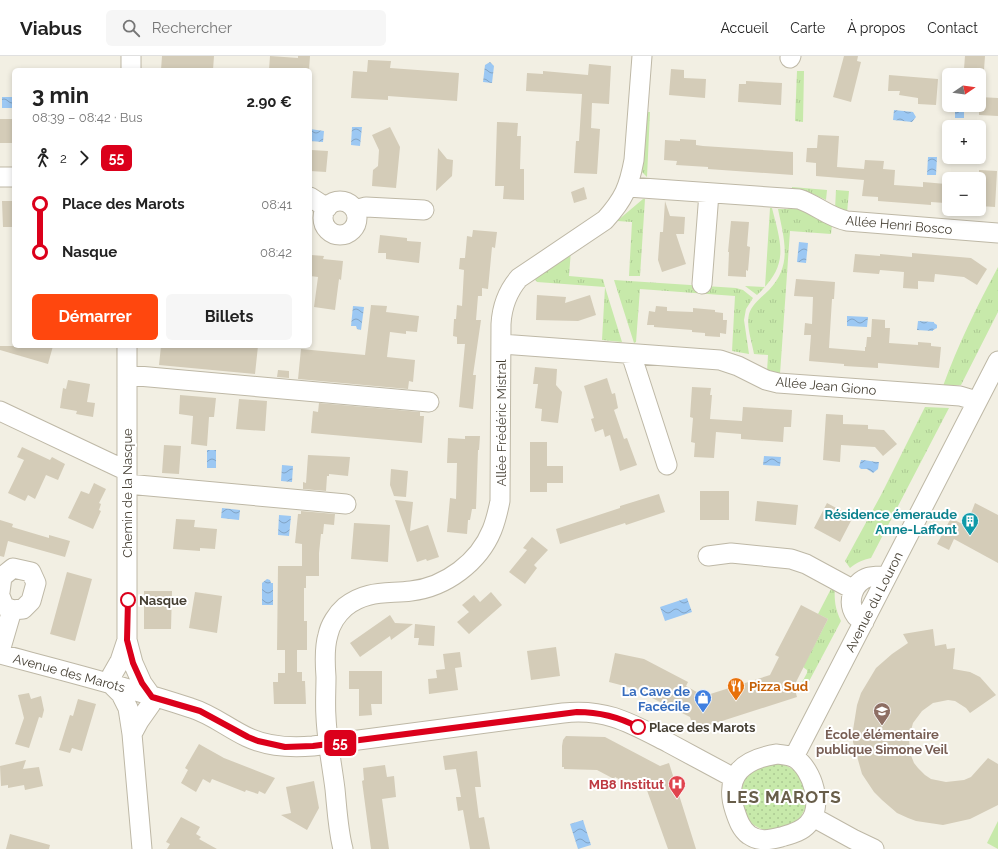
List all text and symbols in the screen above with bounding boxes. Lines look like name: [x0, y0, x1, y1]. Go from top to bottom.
search box: [106, 10, 386, 46]
text: Viabus: [20, 17, 82, 39]
icon: search: [120, 17, 142, 39]
text: Rechercher: [152, 19, 232, 37]
text: Accueil: [720, 20, 768, 36]
text: Carte: [790, 20, 825, 36]
text: À propos: [847, 20, 905, 36]
text: Contact: [927, 20, 978, 36]
north arrow: [942, 68, 986, 112]
map controls: [942, 68, 986, 216]
text: 3 min: [32, 82, 89, 108]
text: 2.90 €: [247, 93, 292, 111]
text: 08:39 – 08:42 · Bus: [32, 110, 142, 125]
button: +: [942, 120, 986, 164]
icon: walk: [32, 147, 54, 169]
icon: forward: [73, 147, 95, 169]
text: 55: [109, 150, 124, 166]
text: 2: [60, 151, 67, 166]
button: −: [942, 172, 986, 216]
text: Place des Marots: [62, 195, 185, 213]
text: 08:41: [261, 197, 292, 212]
street label: Allée Henri Bosco: [845, 213, 953, 237]
text: Nasque: [62, 243, 117, 261]
text: 08:42: [260, 245, 292, 260]
button: Démarrer: [32, 294, 158, 340]
button: Billets: [166, 294, 292, 340]
street label: Allée Frédéric Mistral: [494, 359, 509, 487]
street label: Allée Jean Giono: [775, 374, 877, 398]
street label: Chemin de la Nasque: [120, 428, 135, 558]
place label: Résidence émeraude Anne-Laffont: [825, 507, 957, 537]
building icon: Résidence émeraude Anne-Laffont: [960, 511, 980, 536]
street label: Avenue du Louron: [842, 549, 906, 655]
marker: Nasque: [120, 592, 136, 608]
place label: Nasque: [139, 593, 187, 608]
street label: Avenue des Marots: [11, 651, 127, 695]
restaurant icon: Pizza Sud: [726, 676, 746, 701]
place label: Pizza Sud: [749, 679, 808, 694]
place label: La Cave de Facécile: [622, 684, 690, 714]
shop icon: La Cave de Facécile: [693, 688, 713, 713]
school or university icon: École élémentaire publique Simone Veil: [872, 701, 892, 726]
marker: Place des Marots: [630, 719, 646, 735]
place label: Place des Marots: [649, 720, 756, 735]
place label: École élémentaire publique Simone Veil: [816, 727, 949, 757]
line badge: 55: [322, 730, 358, 756]
text: 55: [332, 735, 348, 751]
hospital icon: MB8 Institut: [667, 774, 687, 799]
place label: MB8 Institut: [589, 777, 664, 792]
district label: LES MAROTS: [726, 787, 842, 807]

